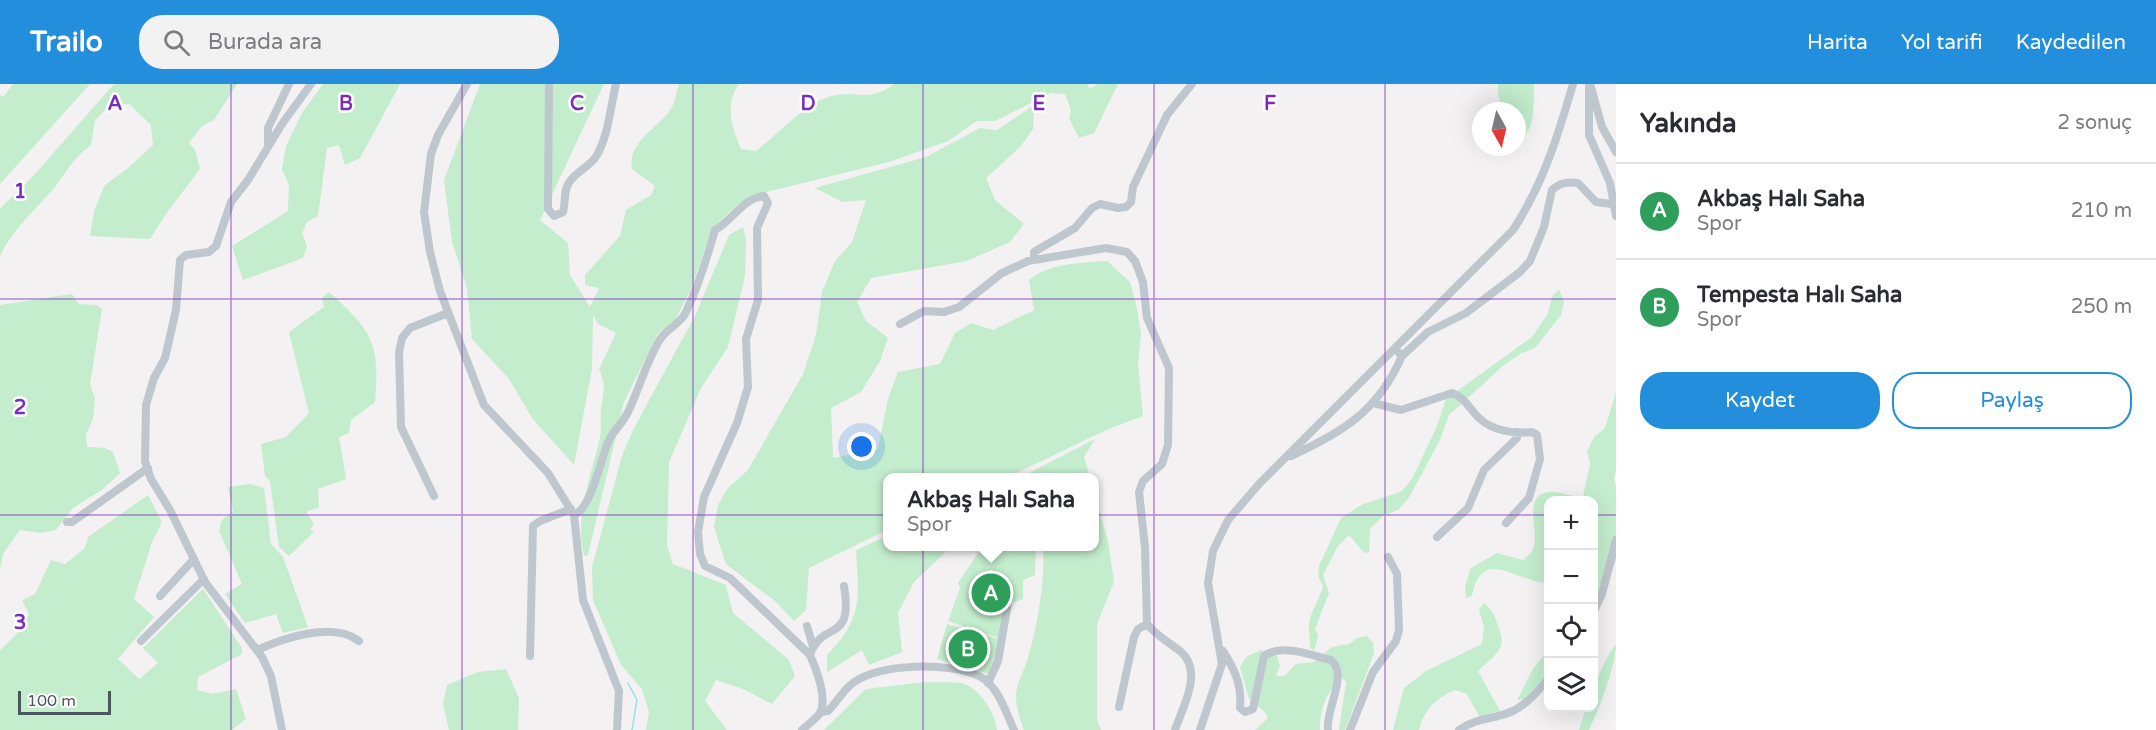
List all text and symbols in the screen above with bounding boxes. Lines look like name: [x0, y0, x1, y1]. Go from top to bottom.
search box: [139, 15, 559, 69]
text: Trailo: [30, 25, 103, 59]
icon: search: [160, 26, 193, 59]
text: Burada ara: [208, 29, 322, 55]
text: Harita: [1807, 30, 1868, 55]
text: Yol tarifi: [1901, 30, 1983, 55]
text: Kaydedilen: [2016, 30, 2126, 55]
text: A: [108, 92, 123, 116]
text: B: [339, 92, 353, 116]
text: C: [570, 92, 584, 116]
text: D: [800, 92, 816, 116]
text: E: [1033, 92, 1046, 116]
text: F: [1264, 92, 1276, 116]
north arrow: [1472, 102, 1526, 156]
text: Yakında: [1640, 108, 1737, 139]
text: 2 sonuç: [2058, 111, 2132, 135]
text: 1: [14, 180, 26, 204]
text: Akbaş Halı Saha: [1697, 186, 1865, 212]
text: A: [1652, 199, 1667, 223]
text: 210 m: [2071, 199, 2132, 223]
text: Spor: [1697, 212, 1742, 236]
text: Tempesta Halı Saha: [1697, 282, 1902, 308]
text: B: [1653, 295, 1666, 319]
text: 250 m: [2071, 295, 2132, 319]
text: Spor: [1697, 308, 1742, 332]
button: Kaydet: [1640, 372, 1880, 429]
button: Paylaş: [1892, 372, 2132, 429]
text: 2: [14, 396, 26, 420]
your location: [847, 432, 876, 461]
popup: [883, 473, 1099, 551]
text: Akbaş Halı Saha: [907, 487, 1075, 513]
map controls: [1544, 496, 1598, 712]
button: +: [1544, 496, 1598, 550]
text: Spor: [907, 513, 952, 537]
button: −: [1544, 550, 1598, 604]
pin: A: [972, 570, 1010, 616]
button: locate: [1544, 604, 1598, 658]
text: 3: [14, 611, 26, 635]
pin: B: [948, 626, 988, 672]
button: layers: [1544, 658, 1598, 712]
scale bar: [18, 688, 111, 716]
text: 100 m: [27, 691, 76, 711]

